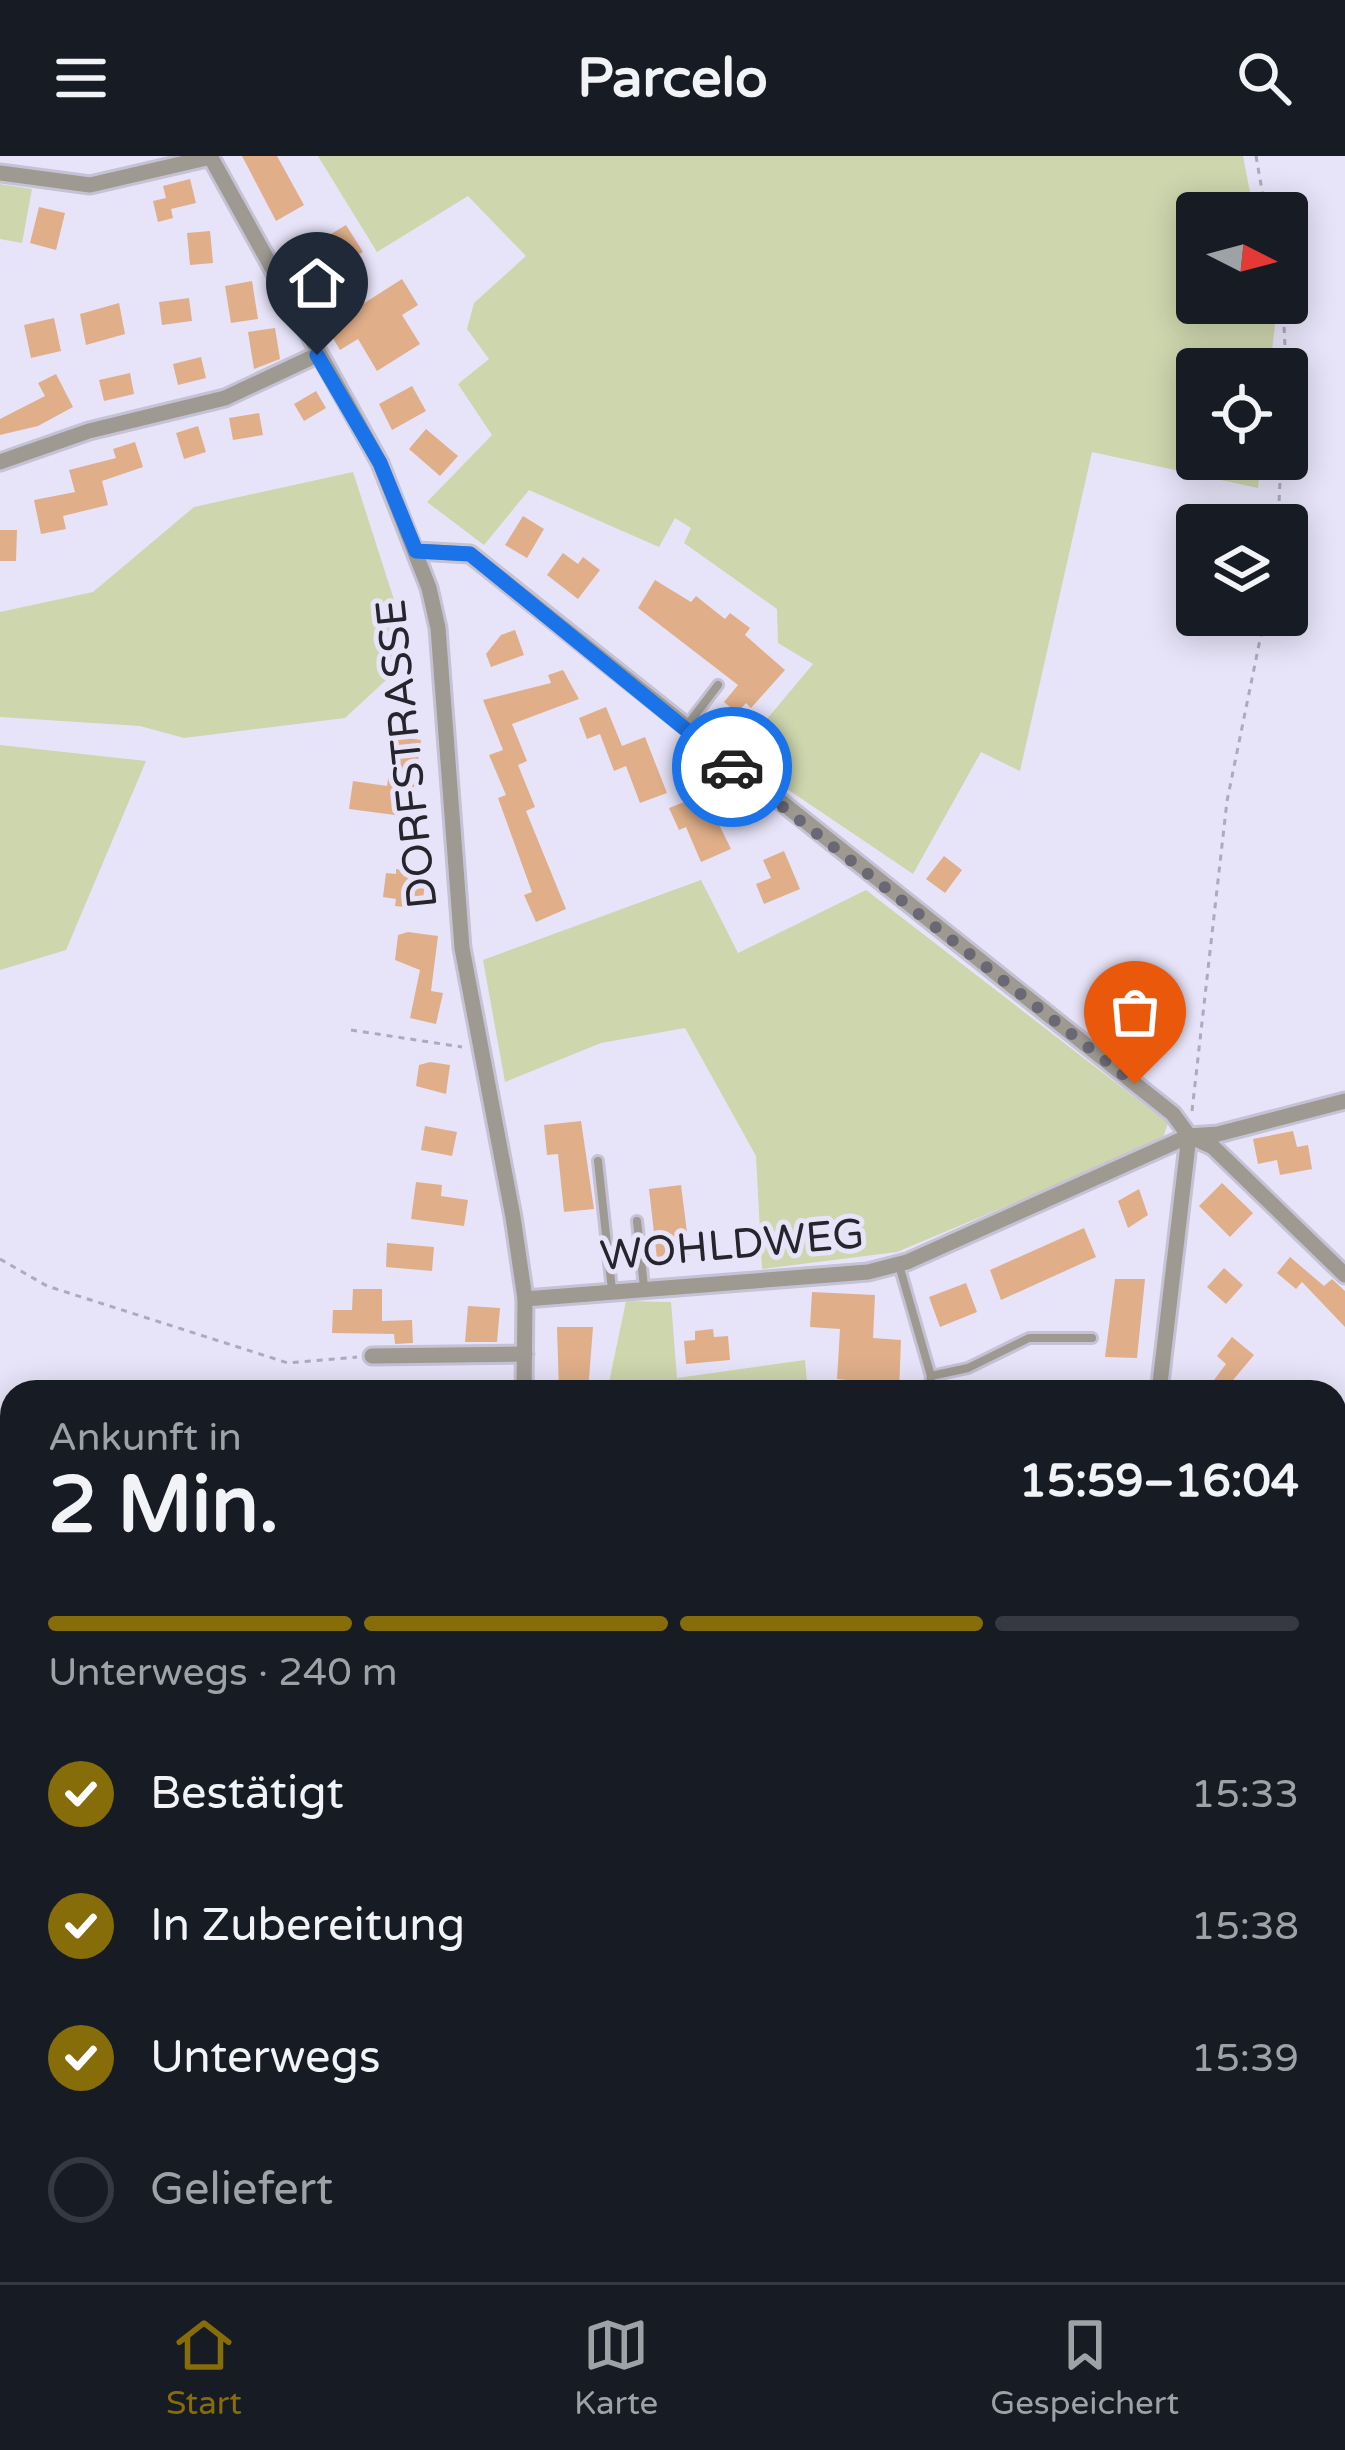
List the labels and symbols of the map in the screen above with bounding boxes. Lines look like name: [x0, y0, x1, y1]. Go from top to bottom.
north arrow: [1176, 192, 1308, 324]
pin: [266, 232, 368, 355]
street label: DORFSTRASSE: [365, 597, 449, 911]
courier: [672, 707, 792, 827]
pin: [1084, 961, 1186, 1084]
street label: WOHLDWEG: [598, 1208, 866, 1282]

